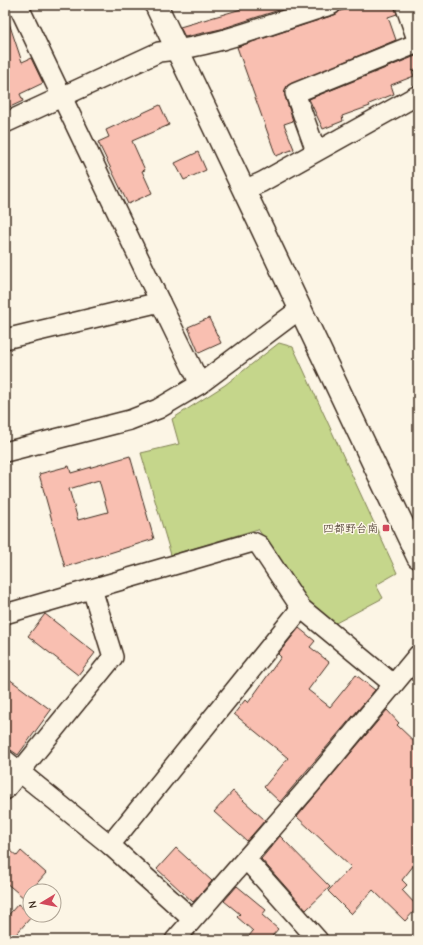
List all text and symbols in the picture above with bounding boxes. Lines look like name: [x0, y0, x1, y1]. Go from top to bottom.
place label: 四都野台南: [323, 522, 378, 535]
marker: 四都野台南: [381, 523, 391, 533]
north arrow: [22, 883, 62, 923]
text: N: [26, 900, 40, 909]

